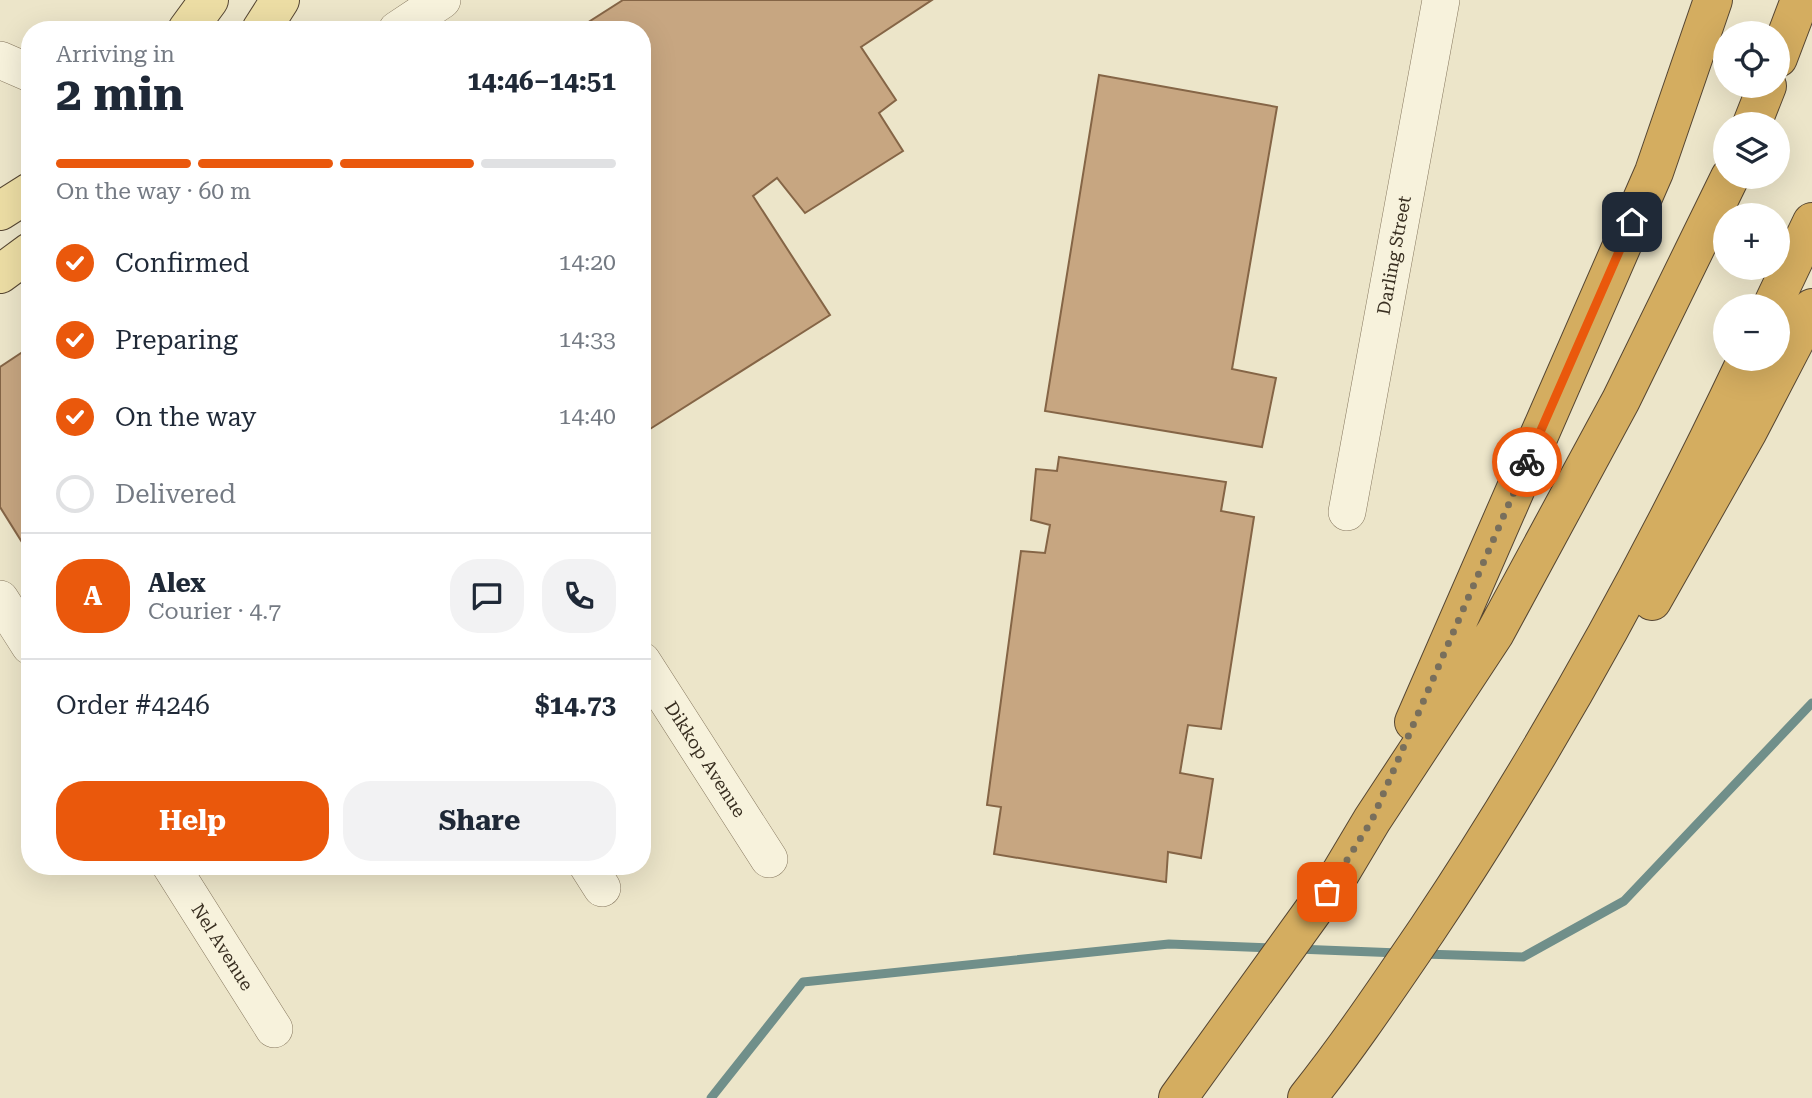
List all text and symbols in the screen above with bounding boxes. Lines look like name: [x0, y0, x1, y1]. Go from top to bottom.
map controls: [1713, 21, 1790, 371]
button: locate: [1713, 21, 1790, 98]
text: Arriving in: [56, 41, 175, 68]
text: 14:46–14:51: [467, 66, 616, 96]
text: 2 min: [56, 67, 184, 121]
button: layers: [1713, 112, 1790, 189]
text: On the way · 60 m: [56, 178, 251, 205]
pin: [1602, 192, 1662, 252]
street label: Darling Street: [1372, 194, 1415, 316]
icon: home: [1613, 203, 1651, 241]
button: +: [1713, 203, 1790, 280]
icon: check: [56, 244, 94, 282]
text: Confirmed: [115, 248, 250, 278]
text: 14:20: [559, 249, 616, 276]
button: −: [1713, 294, 1790, 371]
icon: check: [56, 321, 94, 359]
text: Preparing: [115, 325, 238, 355]
text: 14:33: [559, 326, 616, 353]
icon: check: [56, 398, 94, 436]
text: On the way: [115, 402, 256, 432]
text: 14:40: [559, 403, 616, 430]
courier: [1492, 427, 1562, 497]
icon: bike: [1508, 443, 1546, 481]
text: Delivered: [115, 479, 236, 509]
button: chat: [450, 559, 524, 633]
button: phone: [542, 559, 616, 633]
text: Alex: [148, 568, 206, 598]
text: A: [84, 581, 102, 611]
text: Courier · 4.7: [148, 598, 281, 625]
text: Order #4246: [56, 690, 210, 720]
text: $14.73: [535, 690, 616, 720]
street label: Dikkop Avenue: [661, 697, 751, 821]
button: Help: [56, 781, 329, 861]
button: Share: [343, 781, 616, 861]
pin: [1297, 862, 1357, 922]
icon: bag: [1308, 873, 1346, 911]
street label: Nel Avenue: [187, 900, 258, 994]

